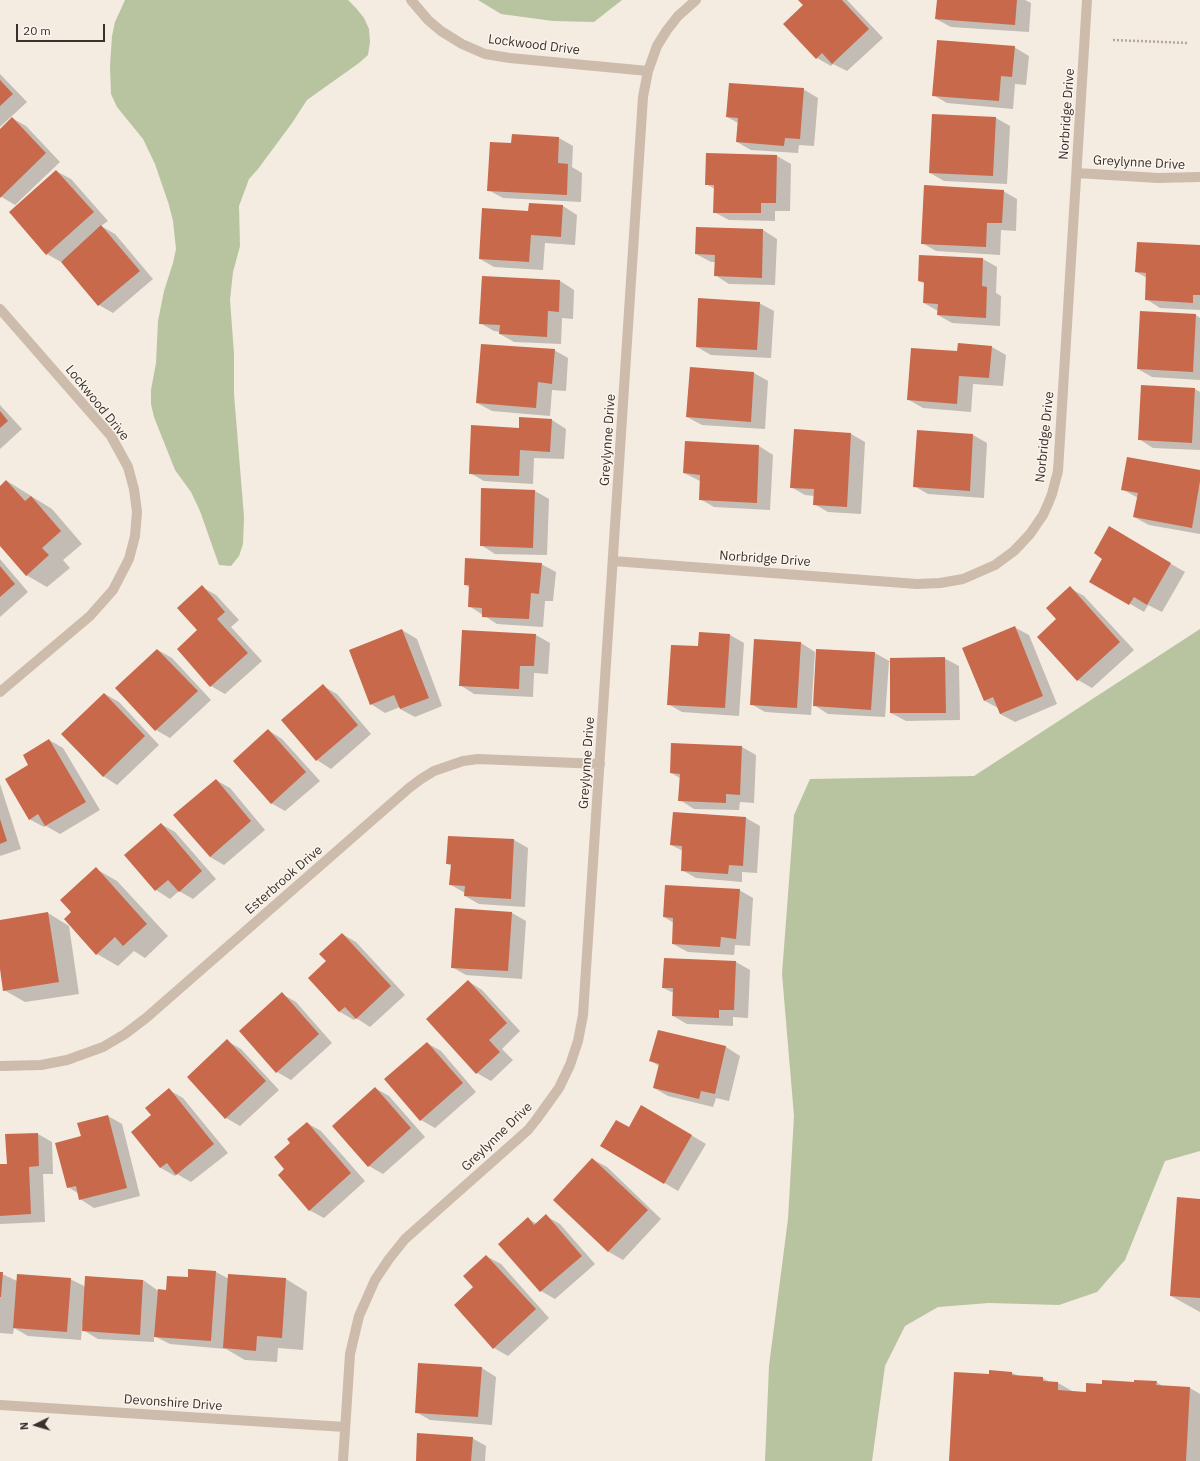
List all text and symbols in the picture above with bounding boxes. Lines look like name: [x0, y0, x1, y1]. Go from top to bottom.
scale bar: [18, 16, 107, 42]
text: 20 m: [23, 23, 51, 38]
street label: Lockwood Drive: [487, 32, 581, 58]
street label: Norbridge Drive: [1056, 68, 1078, 160]
street label: Greylynne Drive: [1092, 153, 1186, 173]
street label: Lockwood Drive: [62, 362, 132, 444]
street label: Norbridge Drive: [1032, 391, 1058, 483]
street label: Greylynne Drive: [597, 393, 619, 487]
street label: Norbridge Drive: [719, 548, 811, 570]
street label: Greylynne Drive: [576, 716, 598, 810]
street label: Esterbrook Drive: [242, 842, 326, 918]
street label: Greylynne Drive: [458, 1099, 536, 1175]
street label: Devonshire Drive: [123, 1392, 223, 1414]
north arrow: [16, 1405, 56, 1445]
text: N: [17, 1421, 31, 1431]

